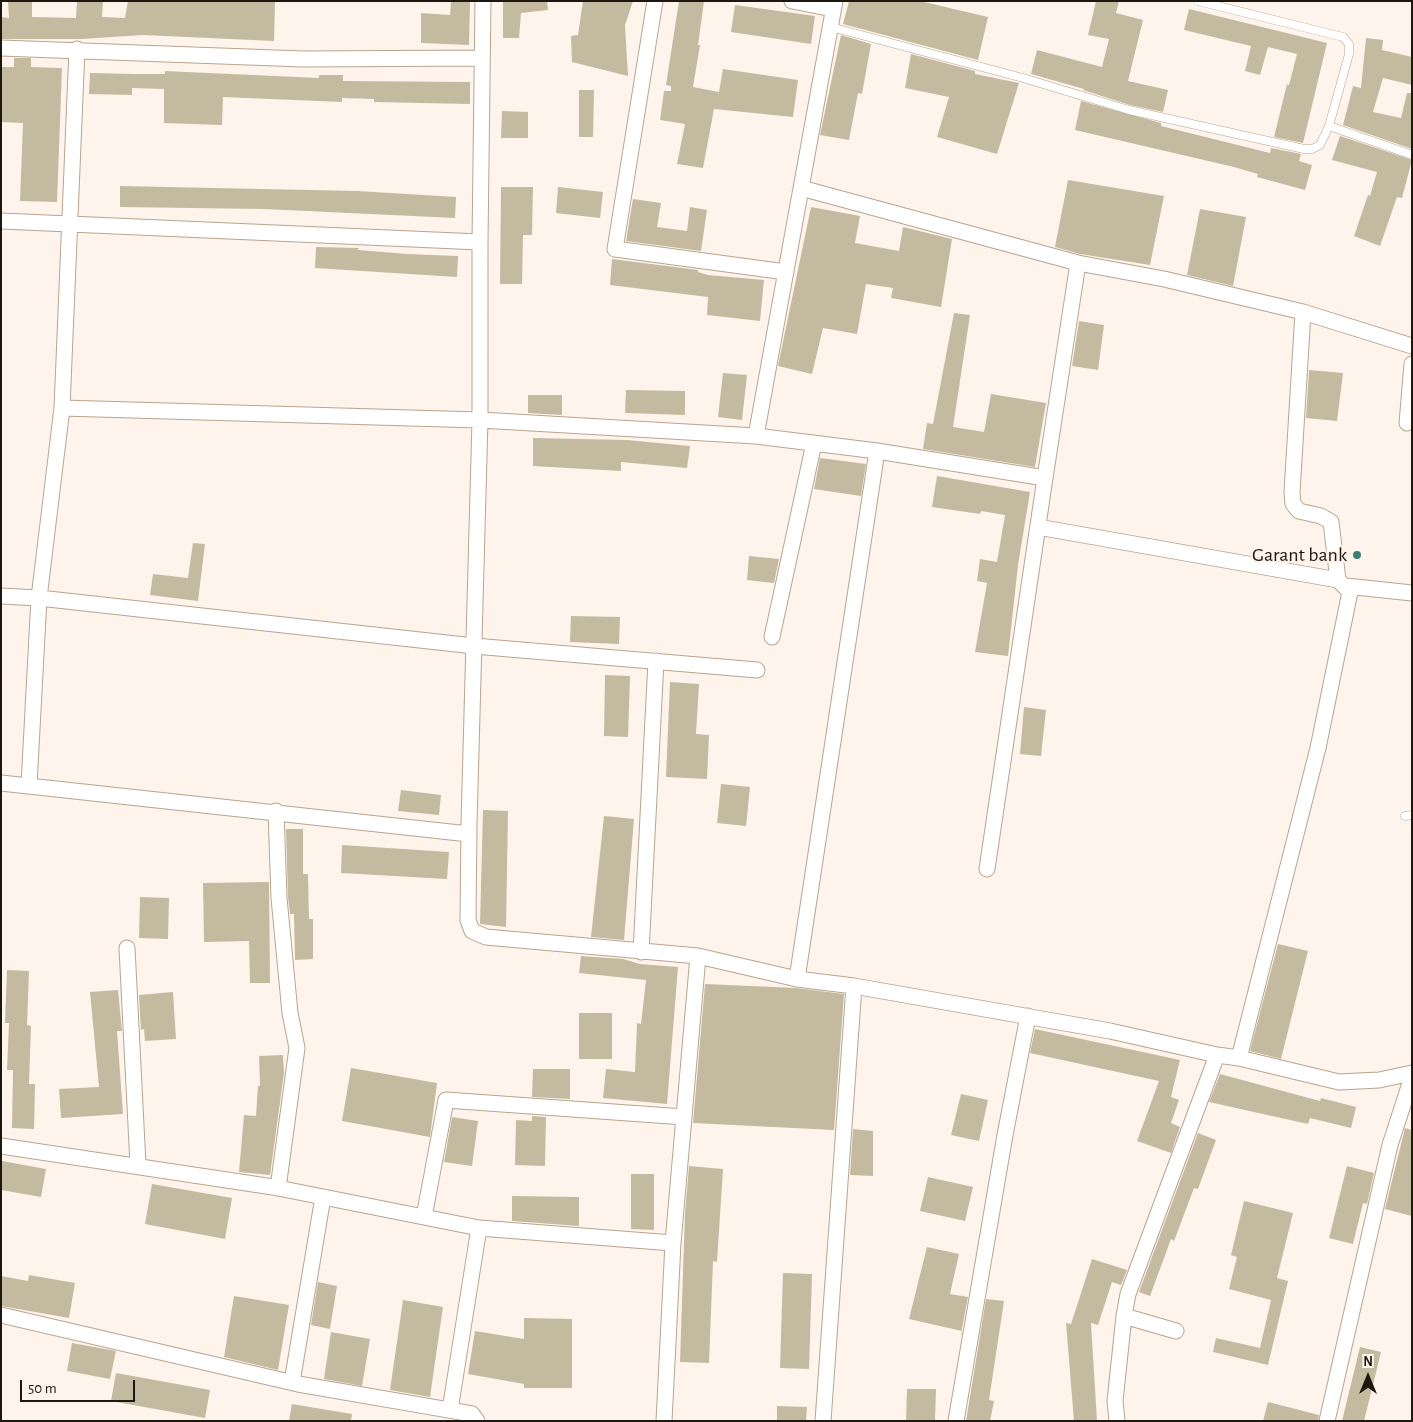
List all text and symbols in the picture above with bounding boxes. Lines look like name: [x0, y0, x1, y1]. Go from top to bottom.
place label: Garant bank: [1252, 543, 1347, 567]
marker: Garant bank: [1351, 549, 1363, 561]
north arrow: [1343, 1352, 1393, 1402]
text: N: [1363, 1355, 1373, 1369]
scale bar: [22, 1370, 138, 1402]
text: 50 m: [28, 1381, 57, 1396]

